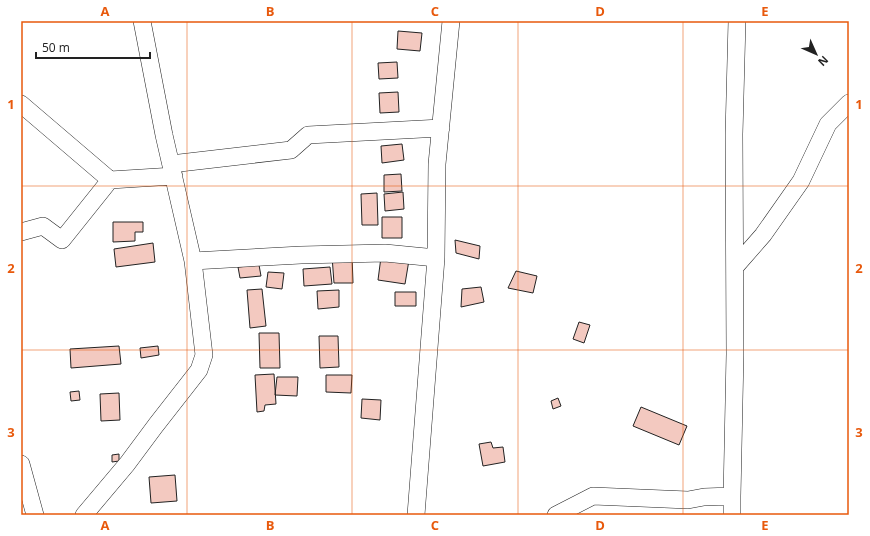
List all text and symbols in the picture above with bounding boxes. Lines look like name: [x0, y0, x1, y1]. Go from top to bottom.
text: A: [101, 2, 110, 20]
text: B: [266, 2, 275, 20]
text: C: [431, 2, 439, 20]
text: D: [595, 2, 605, 20]
text: E: [761, 2, 769, 20]
scale bar: [36, 34, 150, 60]
north arrow: [796, 34, 836, 74]
text: 50 m: [42, 39, 70, 56]
text: N: [815, 53, 832, 70]
text: 1: [7, 95, 15, 113]
text: 1: [855, 95, 863, 113]
text: 2: [7, 259, 15, 277]
text: 2: [855, 259, 863, 277]
text: 3: [7, 423, 15, 441]
text: 3: [855, 423, 863, 441]
text: A: [101, 516, 110, 534]
text: B: [266, 516, 275, 534]
text: C: [431, 516, 439, 534]
text: D: [595, 516, 605, 534]
text: E: [761, 516, 769, 534]

